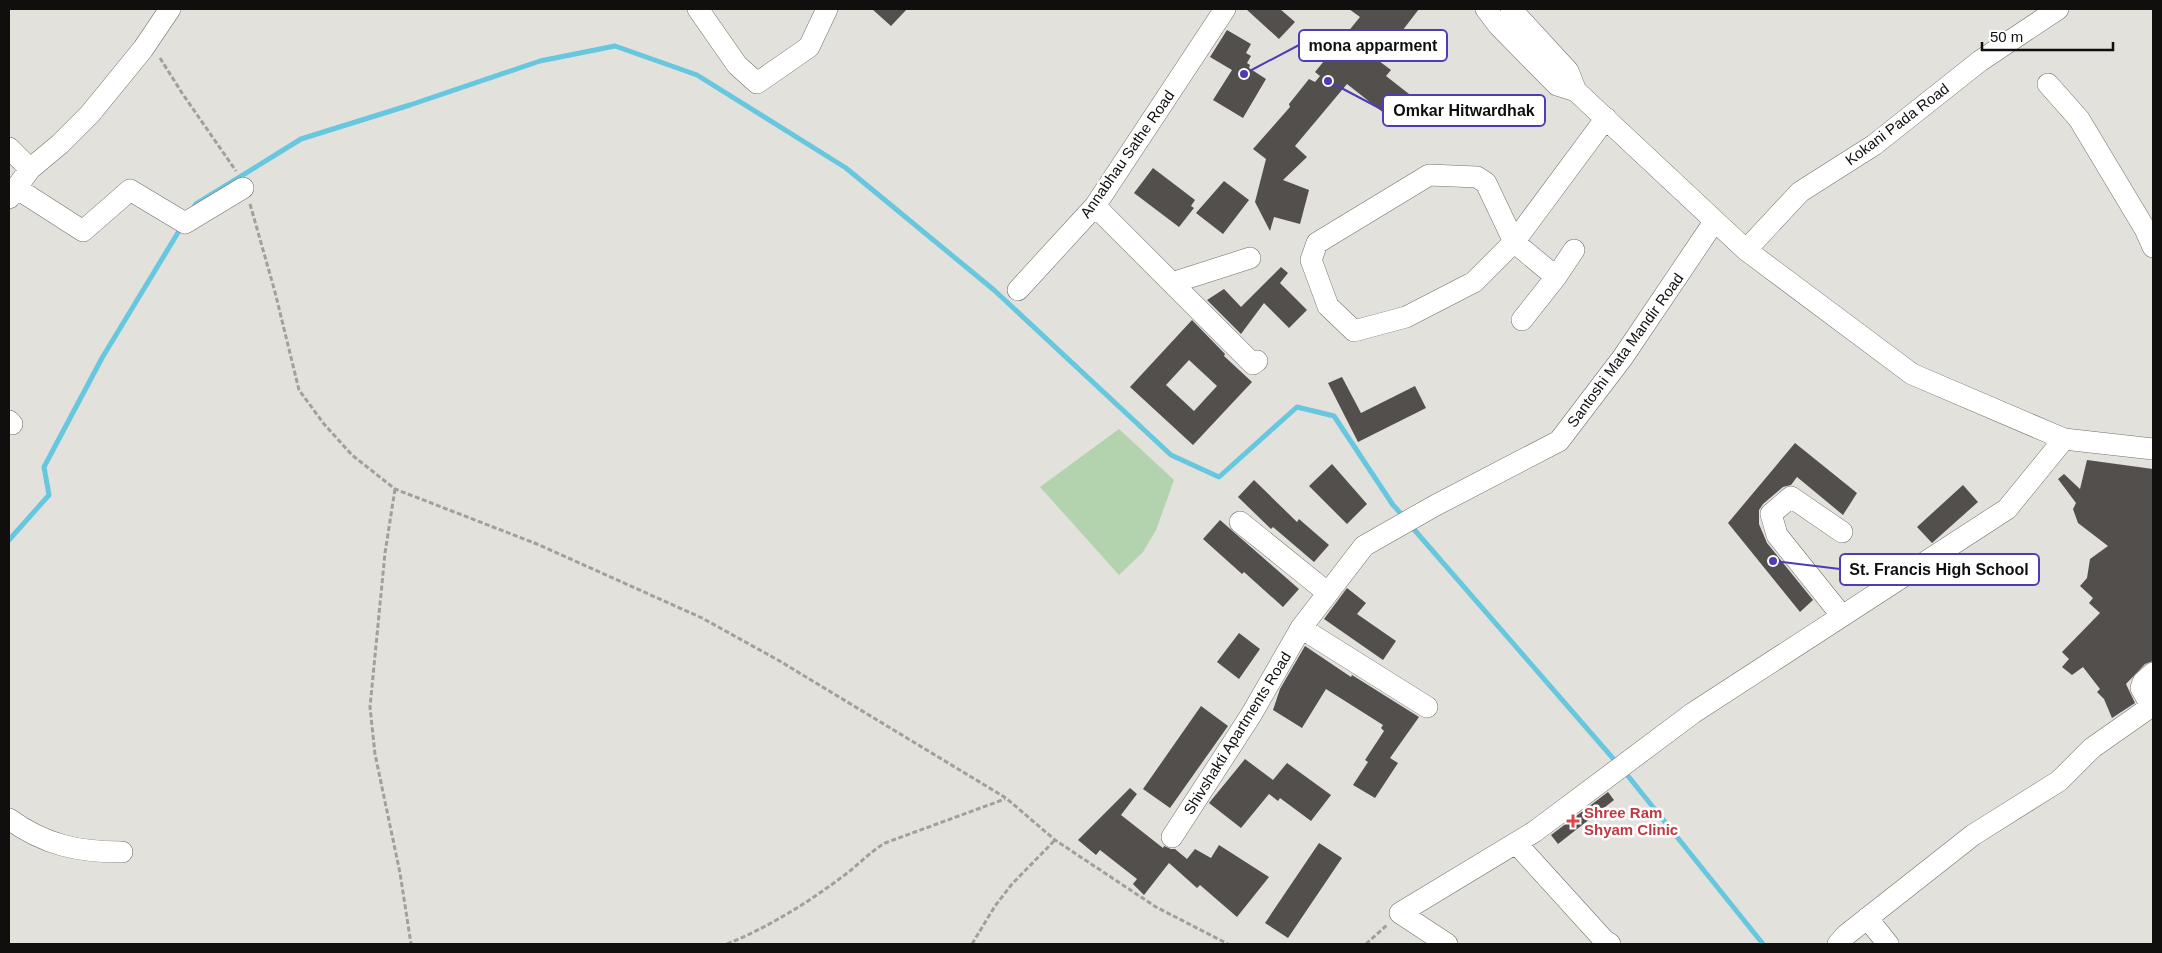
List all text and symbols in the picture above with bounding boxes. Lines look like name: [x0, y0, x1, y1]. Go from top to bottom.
scale bar: [1982, 20, 2113, 52]
text: 50 m: [1990, 28, 2023, 45]
callout: mona apparment: [1299, 30, 1447, 61]
text: mona apparment: [1309, 37, 1438, 54]
street label: Kokani Pada Road: [1842, 80, 1952, 168]
street label: Annabhau Sathe Road: [1077, 87, 1177, 221]
callout: Omkar Hitwardhak: [1383, 95, 1545, 126]
text: Omkar Hitwardhak: [1393, 102, 1535, 119]
street label: Santoshi Mata Mandir Road: [1563, 270, 1687, 430]
callout: St. Francis High School: [1840, 554, 2039, 585]
text: St. Francis High School: [1849, 561, 2029, 578]
street label: Shivshakti Apartments Road: [1180, 649, 1294, 817]
place label: Shree Ram Shyam Clinic: [1584, 804, 1678, 838]
marker: Shree Ram Shyam Clinic: [1566, 814, 1580, 828]

